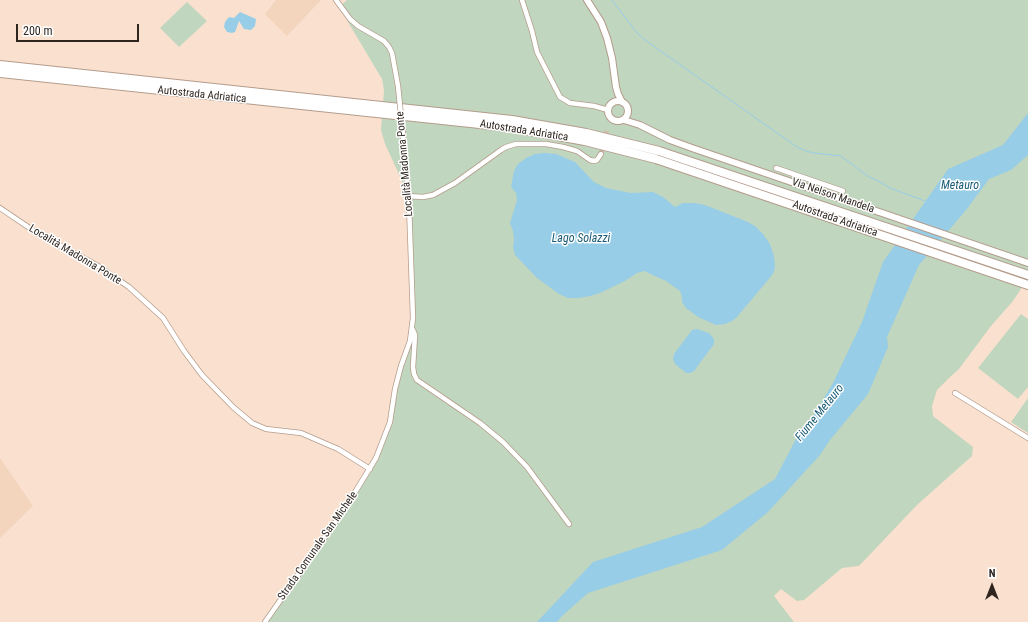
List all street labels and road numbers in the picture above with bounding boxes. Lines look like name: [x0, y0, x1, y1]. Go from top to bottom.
street label: Autostrada Adriatica: [157, 84, 247, 106]
street label: Località Madonna Ponte: [394, 111, 416, 217]
street label: Autostrada Adriatica: [479, 117, 569, 145]
street label: Via Nelson Mandela: [790, 176, 876, 216]
street label: Autostrada Adriatica: [791, 198, 879, 240]
street label: Località Madonna Ponte: [26, 222, 124, 288]
street label: Strada Comunale San Michele: [275, 489, 361, 603]

